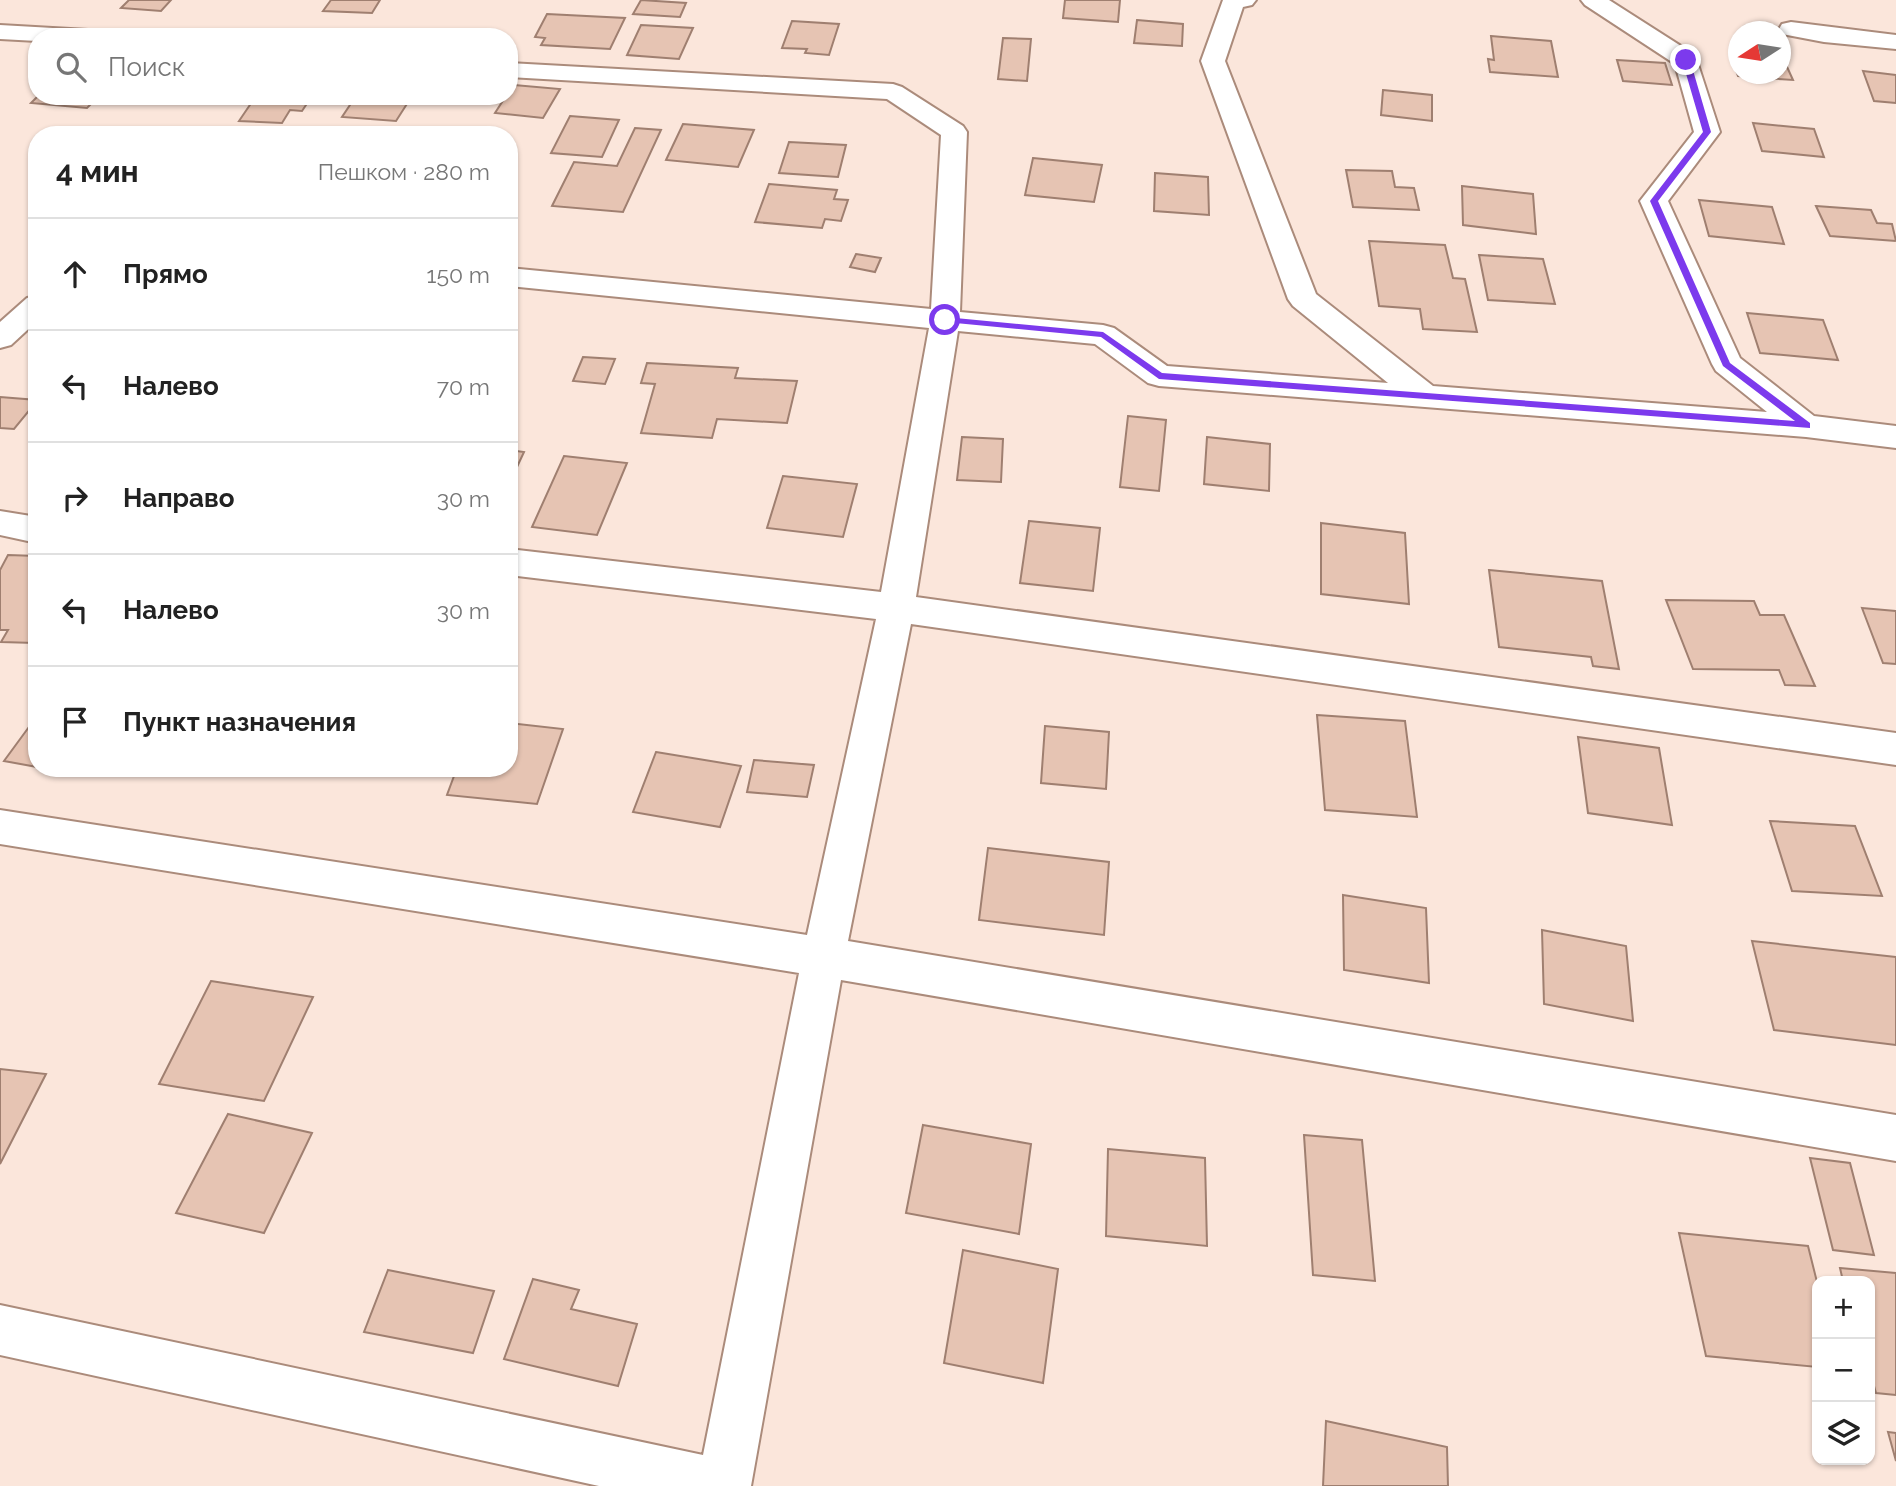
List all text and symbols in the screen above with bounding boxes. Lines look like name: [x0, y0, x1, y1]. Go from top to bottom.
north arrow: [1728, 21, 1791, 84]
search box: [28, 28, 518, 105]
route end: [1670, 44, 1701, 75]
icon: search: [52, 48, 90, 86]
text: Поиск: [108, 52, 185, 82]
text: 4 мин: [56, 154, 139, 189]
text: Пешком · 280 m: [318, 158, 490, 185]
icon: ahead: [56, 255, 94, 293]
text: Прямо: [123, 259, 208, 289]
text: 150 m: [427, 261, 490, 288]
route start: [929, 304, 960, 335]
icon: left: [56, 367, 94, 405]
text: Налево: [123, 371, 219, 401]
text: 70 m: [437, 373, 490, 400]
icon: right: [56, 479, 94, 517]
text: Направо: [123, 483, 234, 513]
text: 30 m: [437, 485, 490, 512]
icon: left: [56, 591, 94, 629]
text: Налево: [123, 595, 219, 625]
text: 30 m: [437, 597, 490, 624]
icon: arrive: [56, 703, 94, 741]
text: Пункт назначения: [123, 707, 356, 737]
map controls: [1812, 1276, 1875, 1465]
button: +: [1812, 1276, 1875, 1339]
button: −: [1812, 1339, 1875, 1402]
button: layers: [1812, 1402, 1875, 1465]

